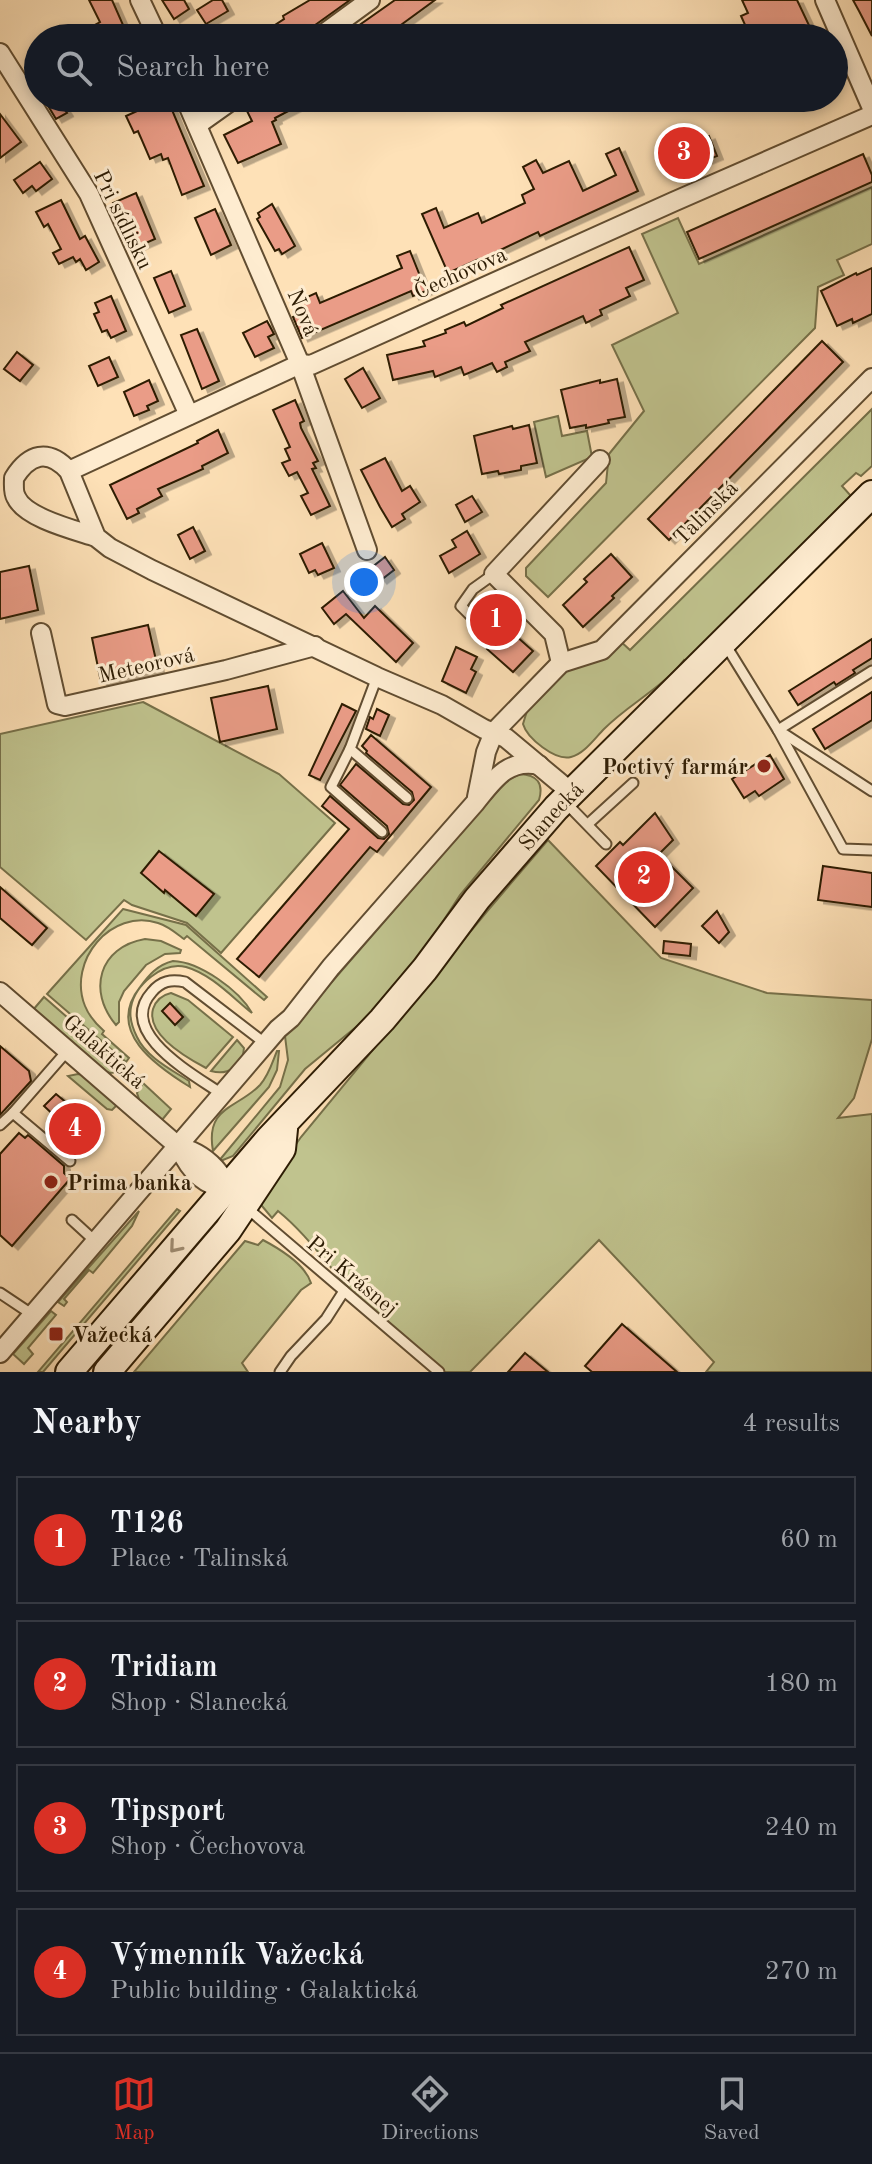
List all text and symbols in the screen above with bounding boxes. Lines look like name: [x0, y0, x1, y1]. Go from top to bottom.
search box: [24, 24, 848, 112]
icon: search: [52, 46, 96, 90]
text: Search here: [116, 53, 270, 83]
pin: 3: [658, 123, 710, 183]
street label: Pri sídlisku: [89, 167, 156, 273]
street label: Čechovova: [410, 241, 511, 304]
street label: Nová: [283, 286, 322, 340]
street label: Talinská: [670, 477, 743, 550]
your location: [344, 562, 384, 602]
pin: 1: [470, 590, 522, 650]
street label: Meteorová: [96, 644, 197, 688]
place label: Poctivý farmár: [602, 757, 748, 779]
marker: Poctivý farmár: [755, 757, 773, 775]
street label: Slanecká: [515, 779, 588, 856]
pin: 2: [618, 847, 670, 907]
street label: Galaktická: [59, 1011, 149, 1094]
pin: 4: [49, 1099, 101, 1159]
marker: Prima banka: [42, 1173, 60, 1191]
place label: Prima banka: [67, 1173, 192, 1195]
street label: Pri Krásnej: [302, 1232, 401, 1321]
one-way arrow: [170, 1238, 185, 1253]
marker: Važecká: [47, 1325, 65, 1343]
place label: Važecká: [72, 1325, 152, 1347]
text: Nearby: [32, 1407, 142, 1441]
text: 4 results: [742, 1411, 840, 1437]
text: T126: [110, 1509, 184, 1539]
text: 1: [52, 1527, 68, 1553]
text: 60 m: [780, 1527, 838, 1553]
text: Place · Talinská: [110, 1546, 288, 1572]
text: Tridiam: [110, 1653, 218, 1683]
text: 2: [52, 1671, 68, 1697]
text: 180 m: [765, 1671, 838, 1697]
text: Shop · Slanecká: [110, 1690, 288, 1716]
text: Tipsport: [110, 1797, 225, 1827]
text: 3: [52, 1815, 68, 1841]
text: 240 m: [765, 1815, 838, 1841]
text: Shop · Čechovova: [110, 1834, 305, 1860]
text: Výmenník Važecká: [110, 1941, 364, 1971]
text: 4: [52, 1959, 68, 1985]
text: 270 m: [765, 1959, 838, 1985]
text: Public building · Galaktická: [110, 1978, 418, 2004]
tab: Map: [112, 2072, 156, 2147]
tab: Directions: [381, 2072, 479, 2147]
tab: Saved: [704, 2072, 760, 2147]

